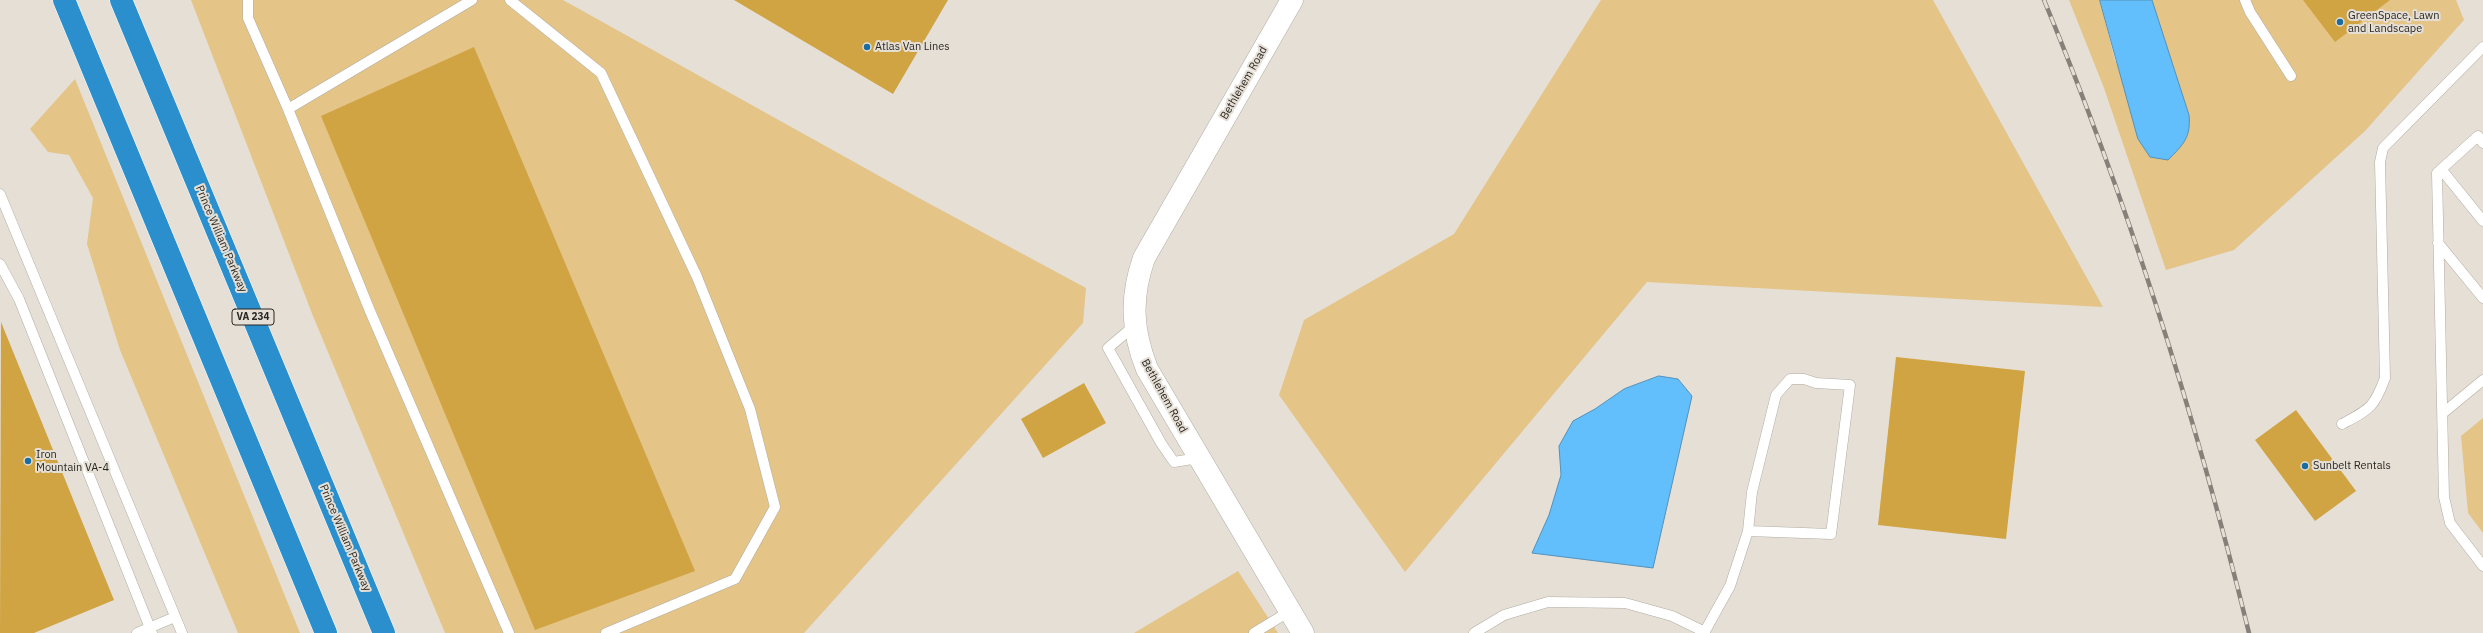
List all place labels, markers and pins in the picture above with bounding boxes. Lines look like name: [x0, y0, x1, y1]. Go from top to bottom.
place label: GreenSpace, Lawn and Landscape: [2348, 9, 2440, 35]
marker: GreenSpace, Lawn and Landscape: [2335, 17, 2345, 27]
place label: Atlas Van Lines: [875, 40, 950, 54]
marker: Atlas Van Lines: [862, 42, 872, 52]
place label: Iron Mountain VA-4: [36, 448, 109, 474]
marker: Iron Mountain VA-4: [23, 456, 33, 466]
place label: Sunbelt Rentals: [2313, 459, 2391, 473]
marker: Sunbelt Rentals: [2300, 461, 2310, 471]

